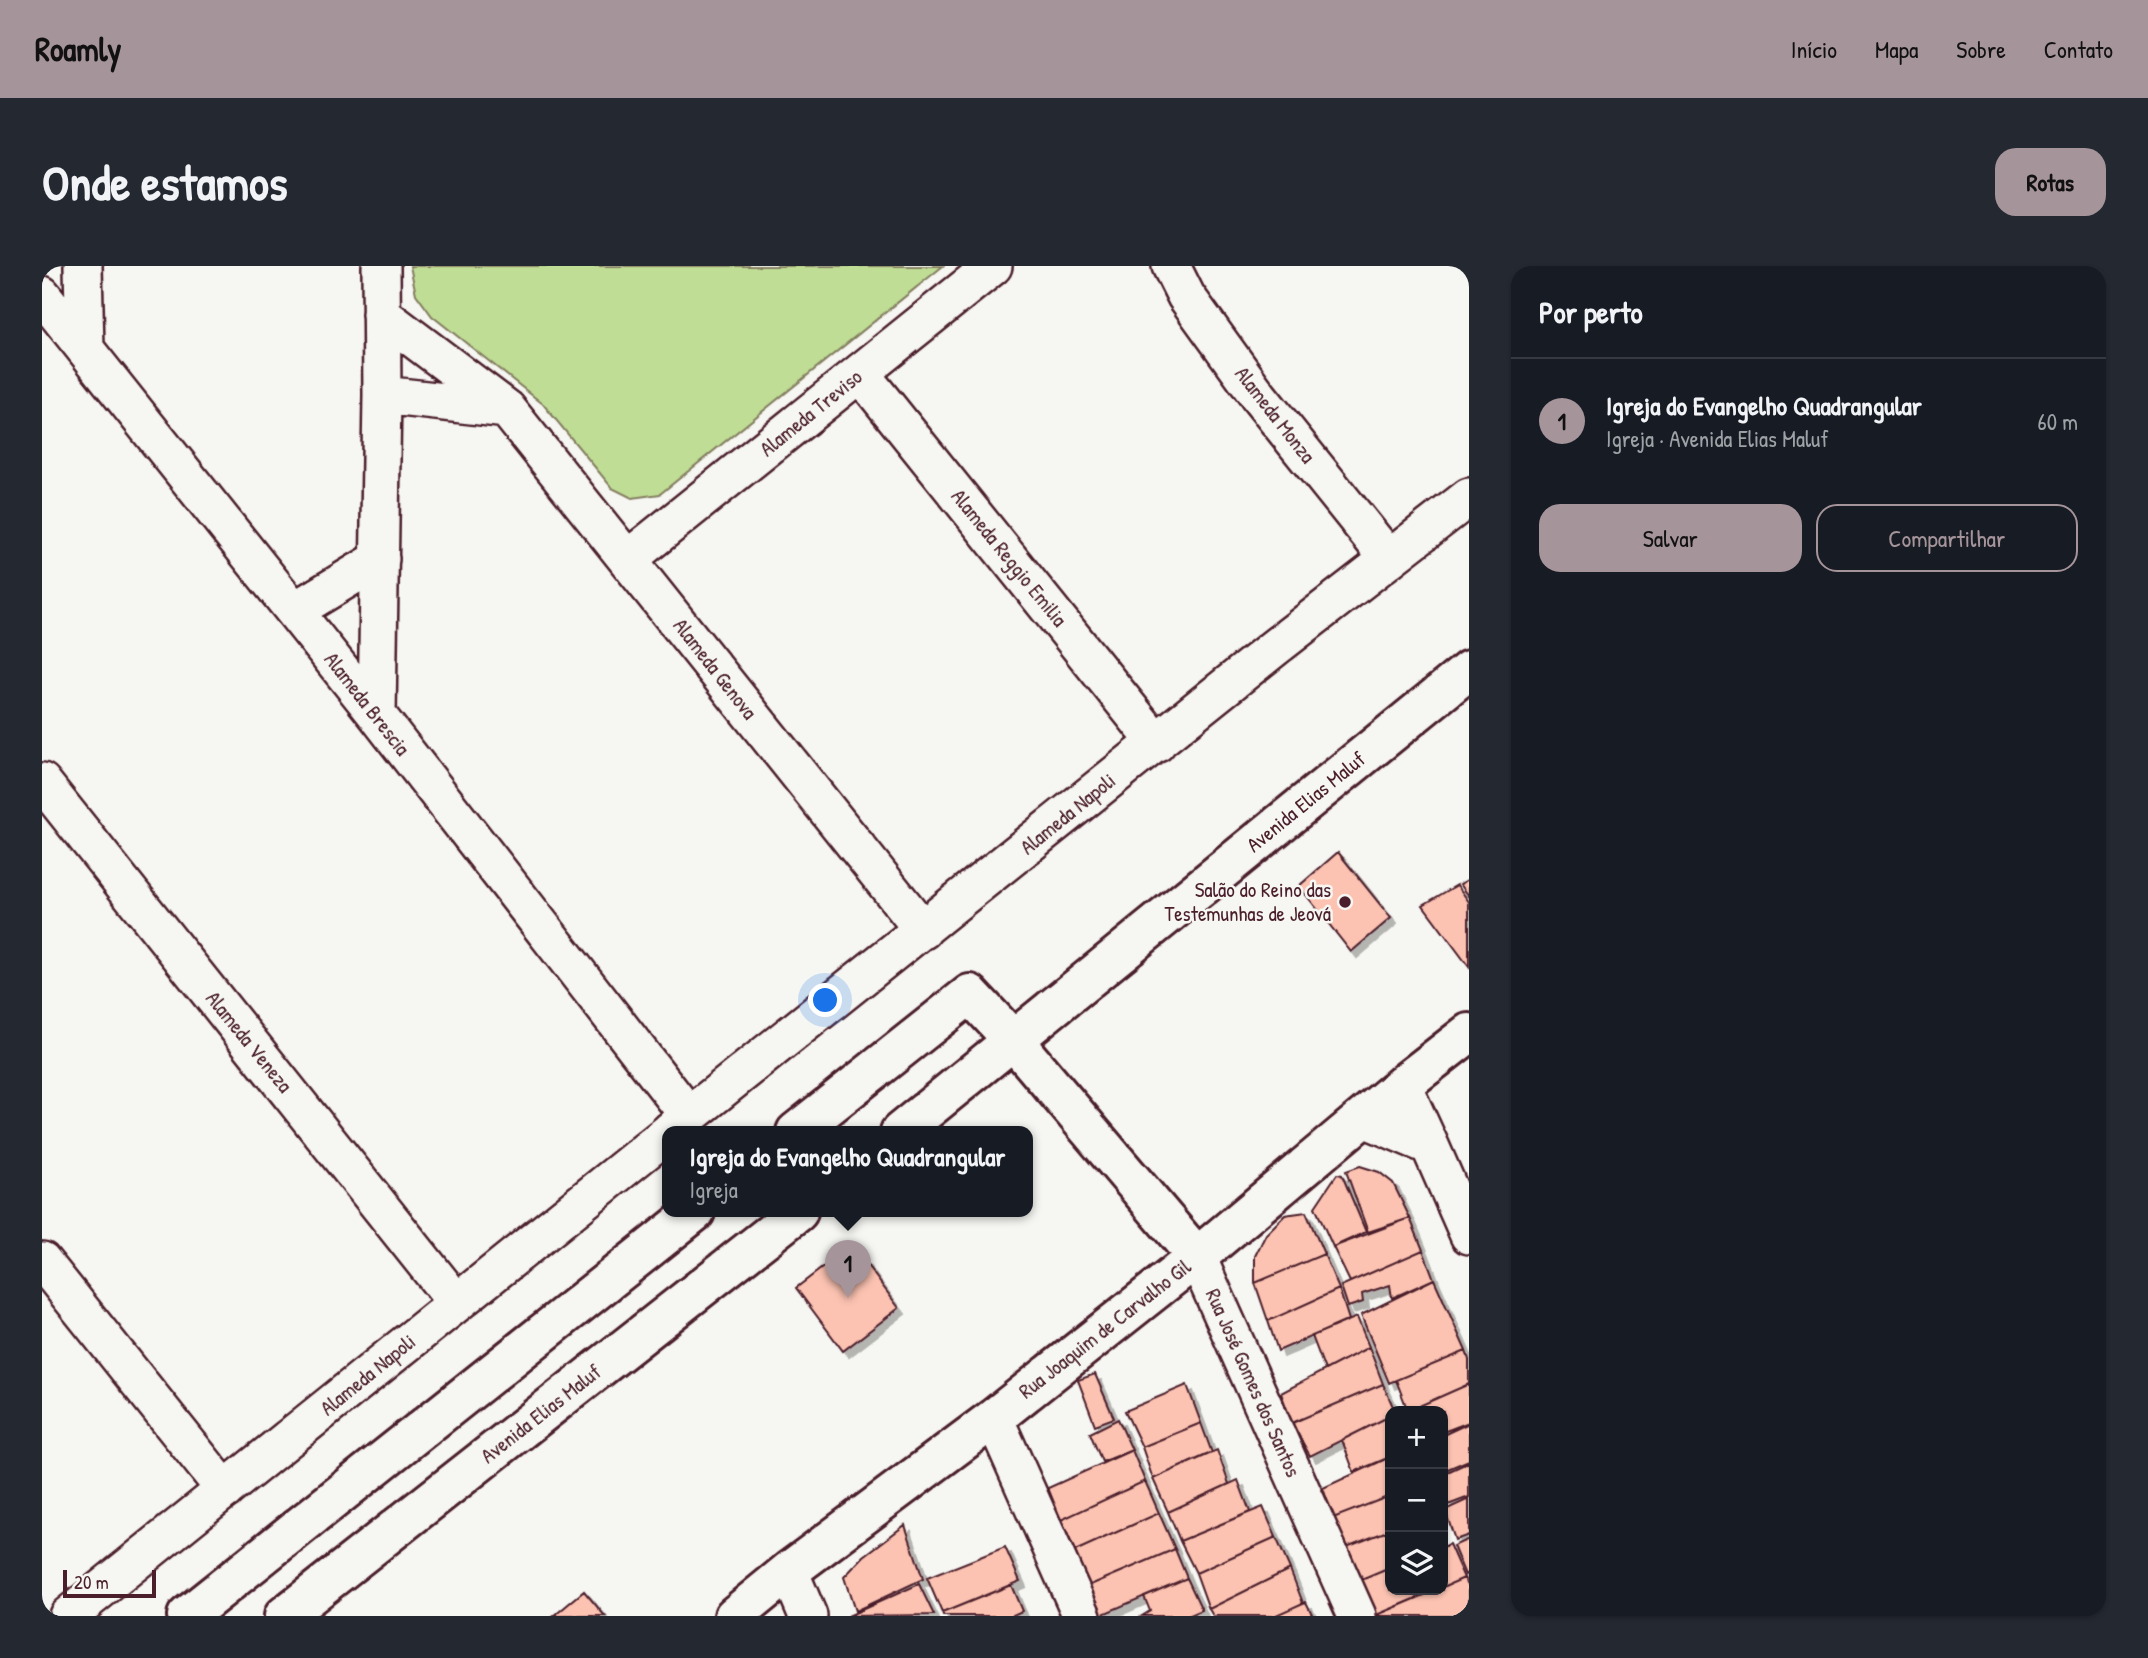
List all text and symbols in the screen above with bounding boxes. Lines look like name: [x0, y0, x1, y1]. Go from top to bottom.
text: Roamly: [35, 27, 121, 71]
text: Início: [1791, 33, 1837, 65]
text: Mapa: [1875, 33, 1918, 65]
text: Sobre: [1956, 33, 2006, 65]
text: Contato: [2044, 33, 2113, 65]
button: Rotas: [1995, 148, 2106, 216]
text: Onde estamos: [42, 149, 288, 215]
text: Por perto: [1539, 292, 1643, 332]
street label: Alameda Monza: [1228, 360, 1322, 469]
street label: Alameda Treviso: [753, 362, 868, 463]
text: Igreja do Evangelho Quadrangular: [1606, 388, 1922, 423]
text: 1: [1558, 406, 1566, 437]
text: 60 m: [2038, 406, 2078, 437]
text: Igreja · Avenida Elias Maluf: [1606, 423, 1829, 454]
street label: Alameda Reggio Emilia: [945, 483, 1074, 633]
button: Salvar: [1539, 504, 1802, 572]
button: Compartilhar: [1816, 504, 2078, 572]
street label: Alameda Genova: [667, 612, 764, 725]
street label: Alameda Brescia: [318, 646, 417, 762]
street label: Avenida Elias Maluf: [1240, 744, 1372, 859]
street label: Alameda Napoli: [1014, 766, 1122, 861]
place label: Salão do Reino das Testemunhas de Jeová: [1164, 875, 1331, 928]
marker: Salão do Reino das Testemunhas de Jeová: [1337, 894, 1353, 910]
your location: [808, 983, 842, 1017]
street label: Alameda Veneza: [199, 985, 299, 1099]
popup: [662, 1126, 1033, 1217]
text: Igreja do Evangelho Quadrangular: [690, 1139, 1005, 1174]
text: Igreja: [690, 1174, 738, 1205]
pin: 1: [825, 1240, 871, 1298]
street label: Rua Joaquim de Carvalho Gil: [1013, 1252, 1197, 1405]
street label: Rua José Gomes dos Santos: [1199, 1284, 1308, 1482]
street label: Alameda Napoli: [314, 1327, 422, 1422]
street label: Avenida Elias Maluf: [474, 1357, 607, 1470]
map controls: [1385, 1406, 1448, 1595]
button: +: [1385, 1406, 1448, 1469]
button: −: [1385, 1469, 1448, 1532]
button: layers: [1385, 1532, 1448, 1595]
scale bar: [63, 1567, 156, 1599]
text: 20 m: [74, 1569, 109, 1595]

